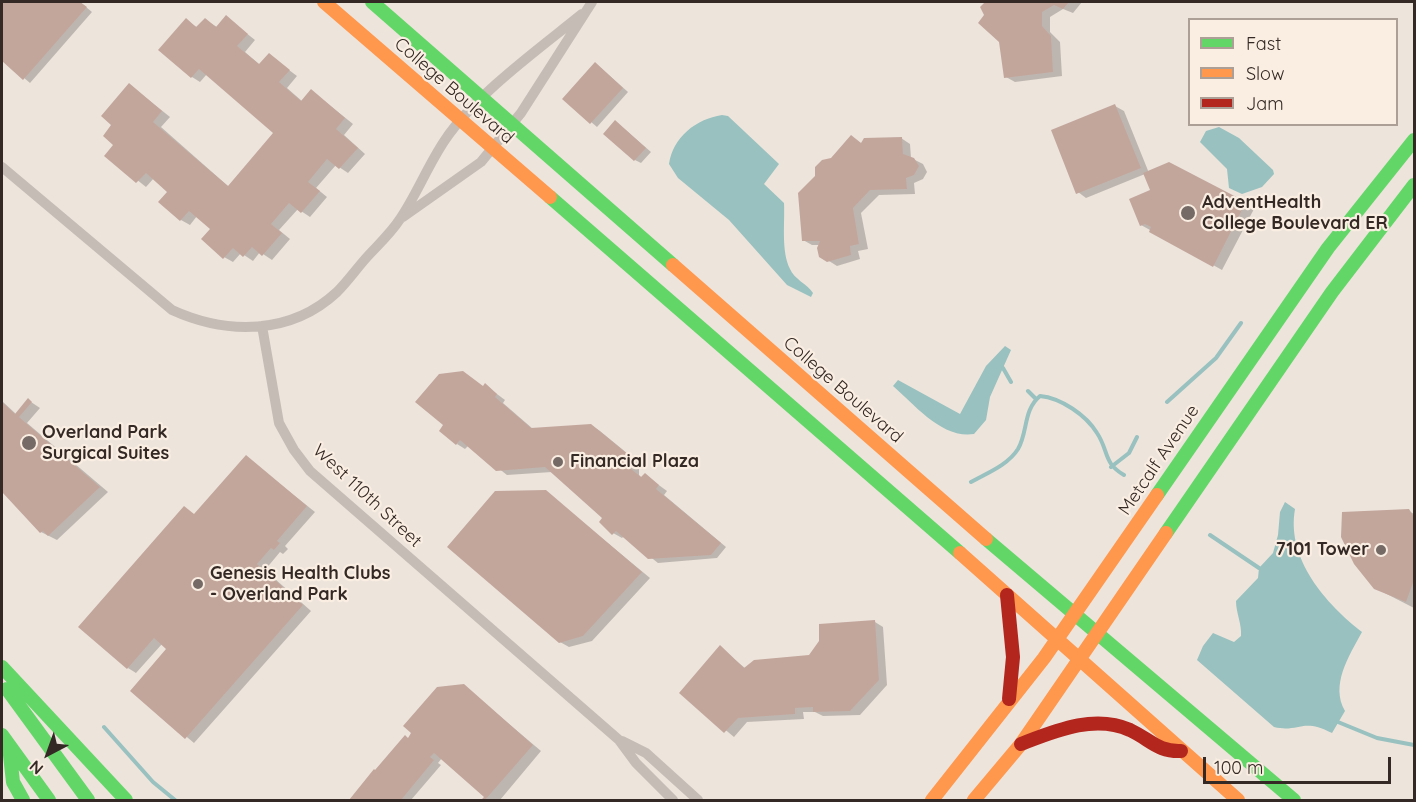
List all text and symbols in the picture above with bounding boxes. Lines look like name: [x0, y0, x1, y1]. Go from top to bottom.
legend: [1188, 18, 1398, 126]
text: Fast: [1246, 32, 1281, 55]
street label: College Boulevard: [390, 33, 518, 149]
text: Slow: [1246, 62, 1284, 85]
text: Jam: [1246, 92, 1284, 115]
place label: AdventHealth College Boulevard ER: [1202, 192, 1388, 234]
marker: AdventHealth College Boulevard ER: [1179, 204, 1197, 222]
street label: College Boulevard: [779, 332, 907, 448]
street label: Metcalf Avenue: [1114, 401, 1204, 519]
place label: Overland Park Surgical Suites: [42, 422, 169, 464]
marker: Overland Park Surgical Suites: [20, 434, 38, 452]
street label: West 110th Street: [308, 440, 426, 552]
place label: Financial Plaza: [570, 451, 699, 473]
marker: Financial Plaza: [551, 455, 565, 469]
place label: 7101 Tower: [1276, 539, 1369, 561]
marker: 7101 Tower: [1374, 543, 1388, 557]
place label: Genesis Health Clubs - Overland Park: [210, 563, 390, 606]
marker: Genesis Health Clubs - Overland Park: [191, 577, 205, 591]
north arrow: [18, 724, 78, 784]
scale bar: [1206, 745, 1394, 783]
text: N: [25, 756, 47, 779]
text: 100 m: [1214, 756, 1263, 779]

